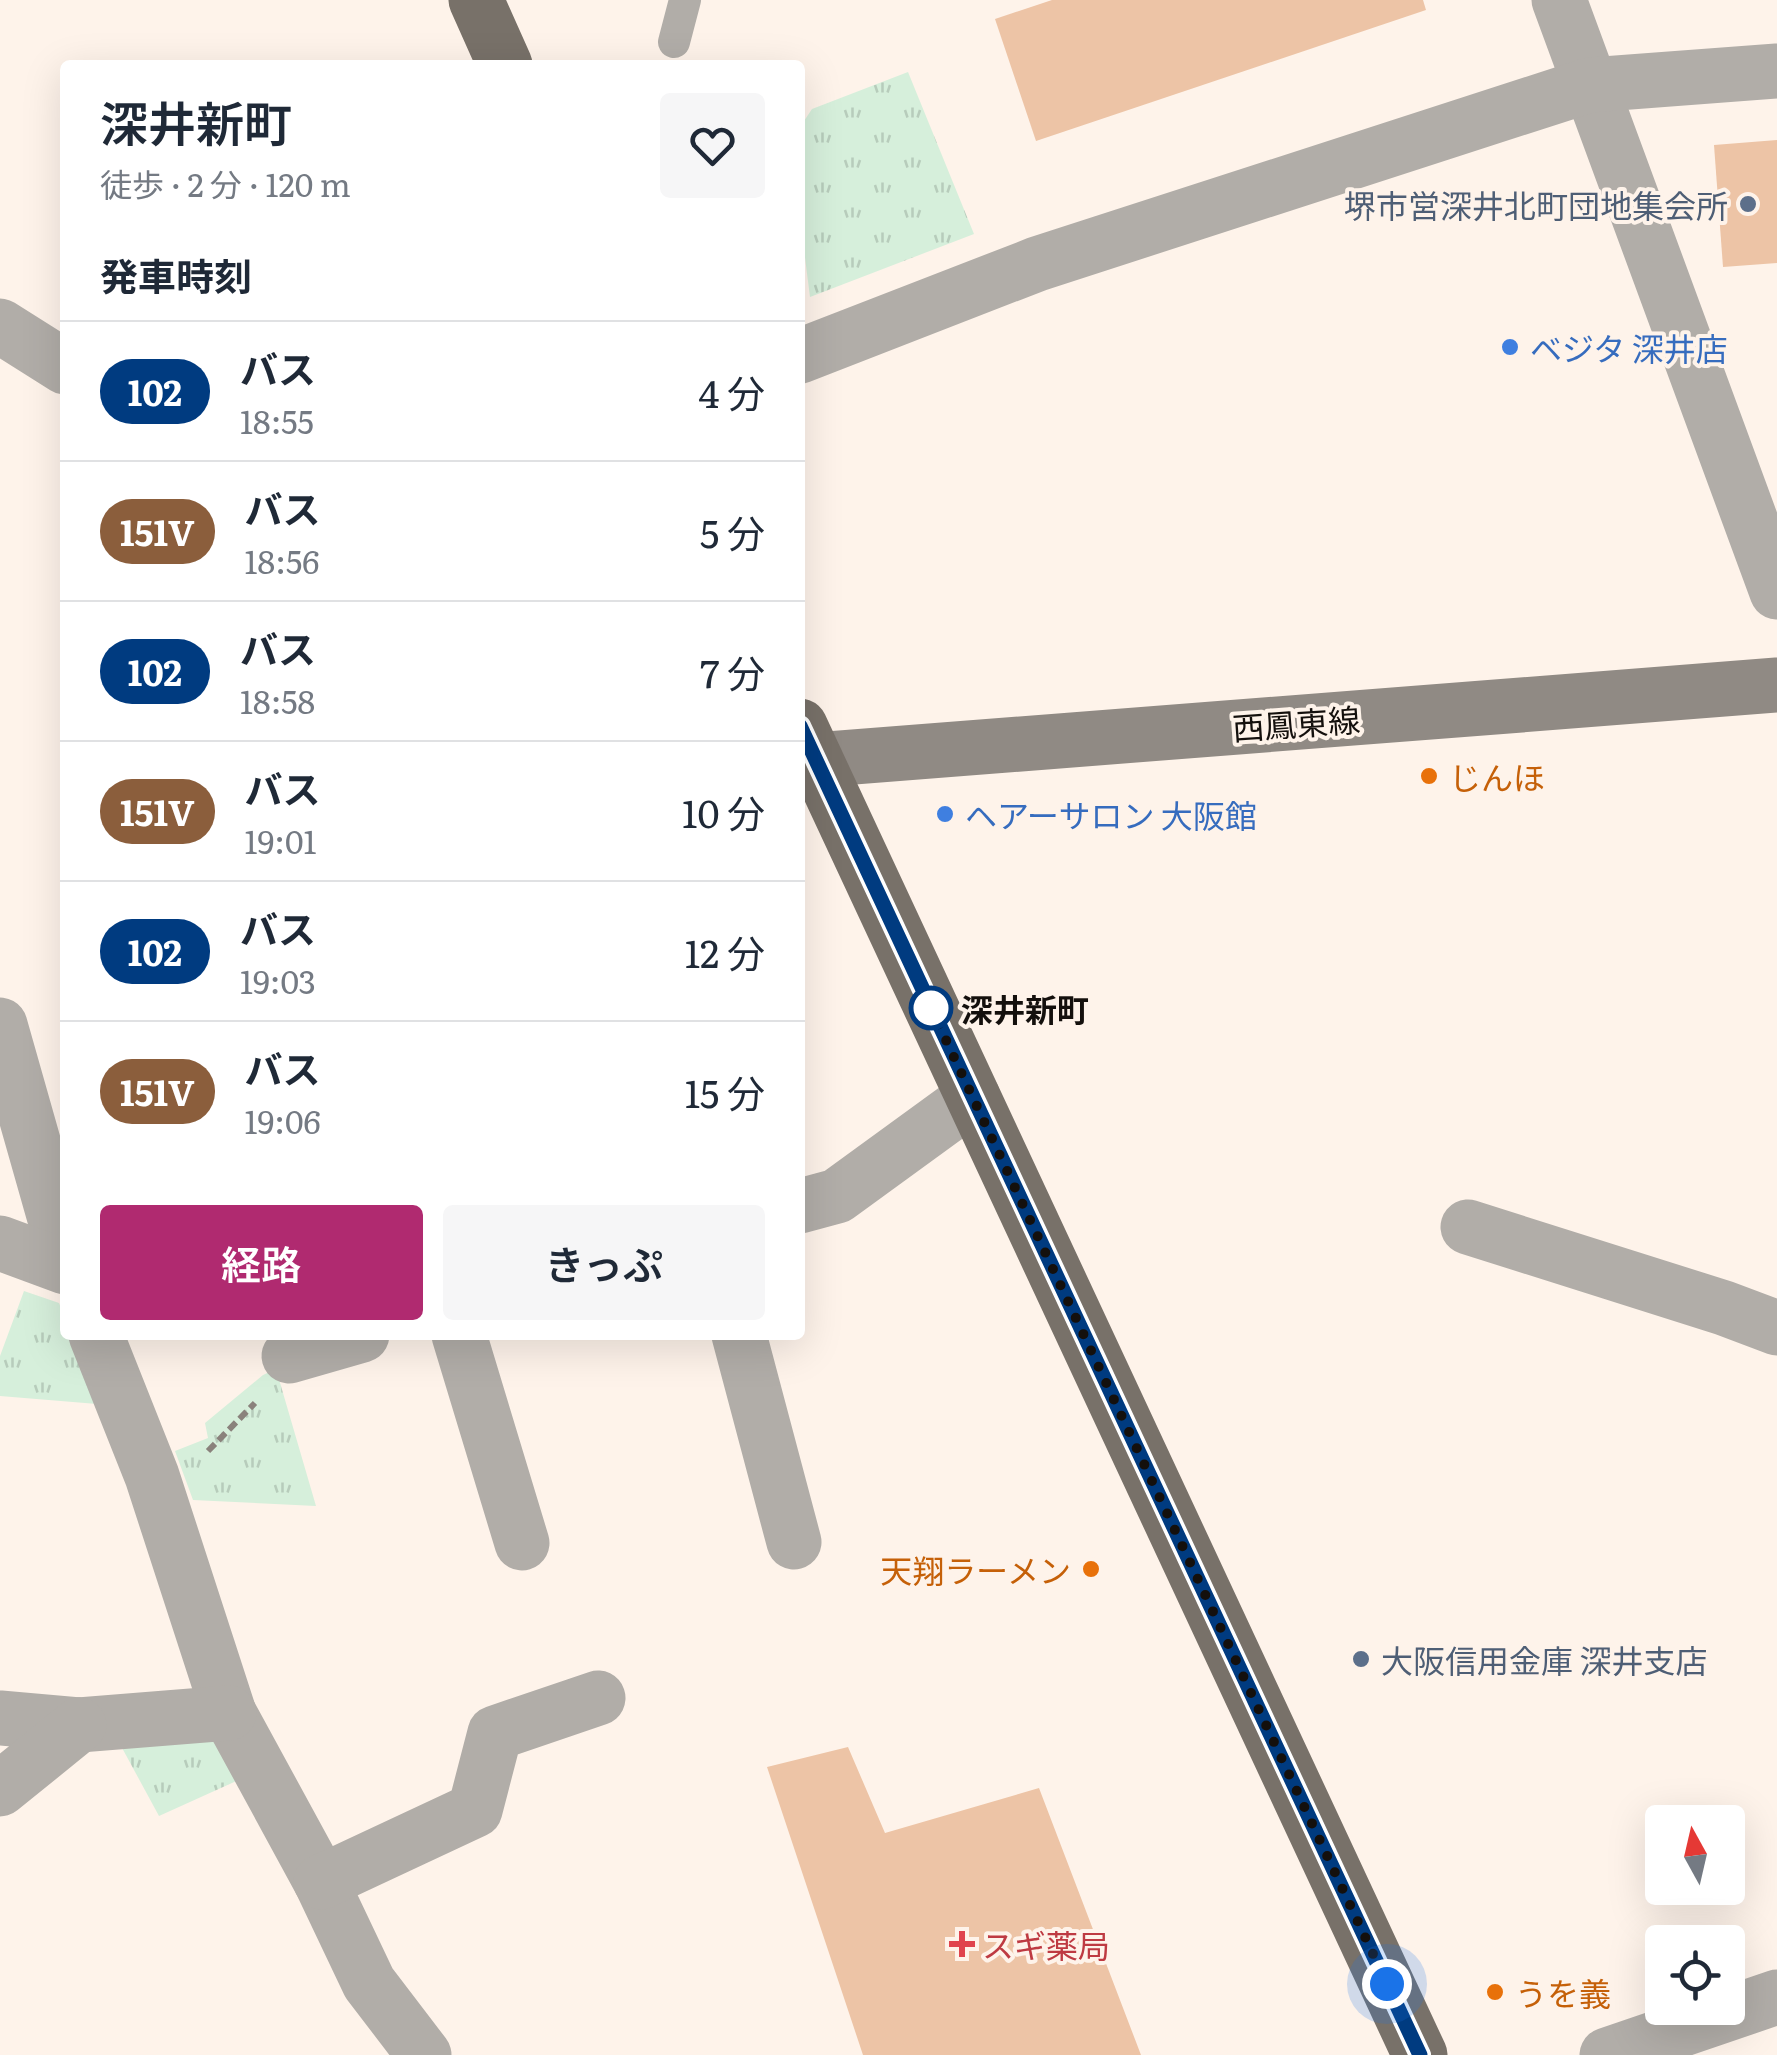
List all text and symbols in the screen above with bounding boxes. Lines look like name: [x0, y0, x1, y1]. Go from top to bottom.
text: 深井新町: [100, 86, 292, 157]
button: heart: [660, 93, 765, 198]
text: 徒歩 · 2 分 · 120 m: [100, 159, 351, 207]
place label: 堺市営深井北町団地集会所: [1344, 180, 1728, 228]
marker: 堺市営深井北町団地集会所: [1737, 193, 1759, 215]
text: 発車時刻: [100, 246, 252, 303]
place label: ベジタ 深井店: [1530, 323, 1728, 371]
marker: ベジタ 深井店: [1499, 336, 1521, 358]
text: バス: [240, 339, 316, 396]
text: 4 分: [698, 363, 765, 420]
text: 102: [128, 365, 182, 417]
text: 18:55: [240, 396, 314, 444]
text: バス: [245, 479, 321, 536]
text: 5 分: [700, 503, 765, 560]
text: 151V: [120, 505, 195, 557]
text: 18:56: [245, 536, 319, 584]
text: バス: [240, 619, 316, 676]
text: 7 分: [700, 643, 765, 700]
text: 102: [128, 645, 182, 697]
text: 18:58: [240, 676, 315, 724]
street label: 西鳳東線: [1230, 694, 1362, 750]
place label: じんほ: [1449, 752, 1545, 800]
text: バス: [245, 759, 321, 816]
marker: じんほ: [1418, 765, 1440, 787]
text: 10 分: [682, 783, 765, 840]
text: 151V: [120, 785, 195, 837]
place label: ヘアーサロン 大阪館: [965, 790, 1257, 838]
marker: ヘアーサロン 大阪館: [934, 803, 956, 825]
text: 19:01: [245, 816, 317, 864]
text: バス: [240, 899, 316, 956]
text: 12 分: [685, 923, 765, 980]
text: 102: [128, 925, 182, 977]
text: 19:03: [240, 956, 316, 1004]
place label: 深井新町: [961, 984, 1089, 1032]
marker: 深井新町: [910, 987, 952, 1029]
text: バス: [245, 1039, 321, 1096]
text: 15 分: [685, 1063, 765, 1120]
text: 151V: [120, 1065, 195, 1117]
text: 19:06: [245, 1096, 321, 1144]
button: 経路: [100, 1205, 423, 1320]
button: きっぷ: [443, 1205, 765, 1320]
place label: 天翔ラーメン: [880, 1545, 1071, 1593]
marker: 天翔ラーメン: [1080, 1558, 1102, 1580]
place label: 大阪信用金庫 深井支店: [1381, 1635, 1707, 1683]
marker: 大阪信用金庫 深井支店: [1350, 1648, 1372, 1670]
north arrow: [1645, 1805, 1745, 1905]
map controls: [1645, 1805, 1745, 2025]
place label: スギ薬局: [982, 1920, 1110, 1968]
button: locate: [1645, 1925, 1745, 2025]
marker: スギ薬局: [951, 1933, 973, 1955]
your location: [1362, 1959, 1412, 2009]
place label: うを義: [1515, 1968, 1611, 2016]
marker: うを義: [1484, 1981, 1506, 2003]

